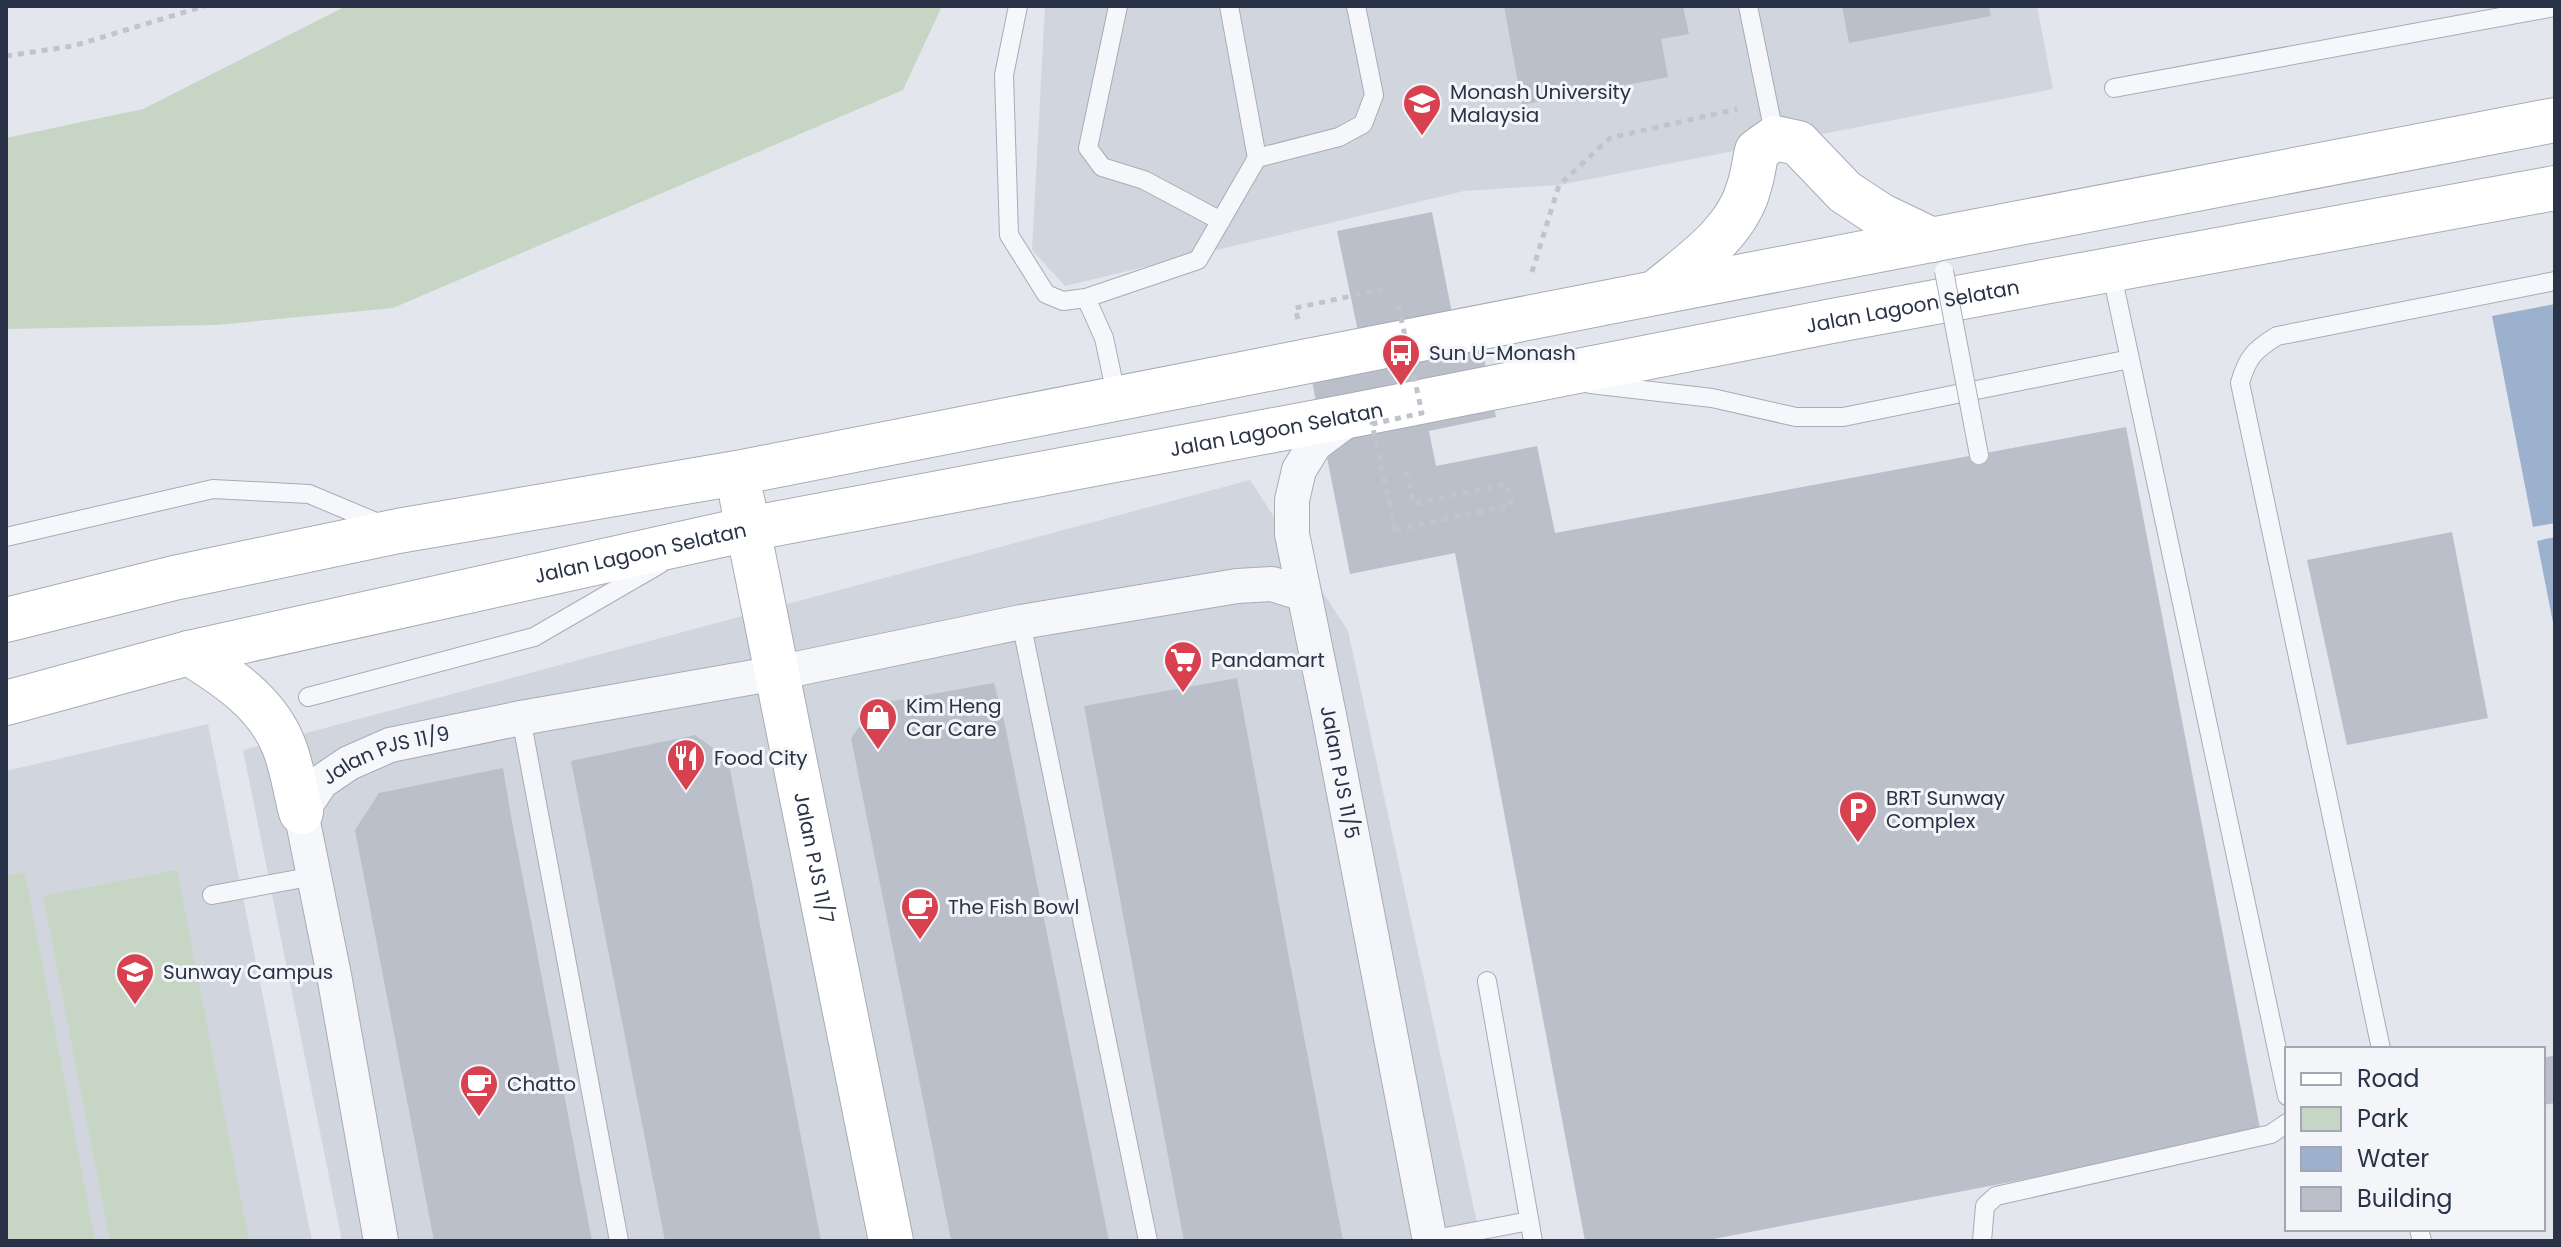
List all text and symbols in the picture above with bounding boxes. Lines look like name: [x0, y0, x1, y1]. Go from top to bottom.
place label: Monash University Malaysia: [1450, 78, 1631, 129]
school or university icon: Monash University Malaysia: [1401, 82, 1443, 137]
street label: Jalan Lagoon Selatan: [1803, 273, 2022, 340]
bus stop icon: Sun U-Monash: [1380, 332, 1422, 387]
place label: Sun U-Monash: [1429, 339, 1576, 367]
street label: Jalan Lagoon Selatan: [1167, 396, 1385, 463]
street label: Jalan Lagoon Selatan: [532, 516, 749, 590]
supermarket icon: Pandamart: [1162, 639, 1204, 694]
place label: Pandamart: [1211, 646, 1325, 674]
place label: Kim Heng Car Care: [906, 692, 1001, 743]
shop icon: Kim Heng Car Care: [857, 696, 899, 751]
street label: Jalan PJS 11/5: [1313, 703, 1366, 841]
street label: Jalan PJS 11/9: [316, 719, 452, 791]
restaurant icon: Food City: [665, 737, 707, 792]
place label: Food City: [714, 744, 807, 772]
place label: BRT Sunway Complex: [1886, 784, 2005, 835]
parking icon: BRT Sunway Complex: [1837, 789, 1879, 844]
street label: Jalan PJS 11/7: [787, 790, 841, 926]
cafe icon: The Fish Bowl: [899, 886, 941, 941]
place label: The Fish Bowl: [948, 893, 1079, 921]
school or university icon: Sunway Campus: [114, 951, 156, 1006]
place label: Sunway Campus: [163, 958, 333, 986]
legend: [2285, 1047, 2545, 1231]
text: Road: [2357, 1062, 2419, 1095]
cafe icon: Chatto: [458, 1063, 500, 1118]
place label: Chatto: [507, 1070, 576, 1098]
text: Park: [2357, 1102, 2409, 1135]
text: Water: [2357, 1142, 2429, 1175]
text: Building: [2357, 1182, 2453, 1215]

